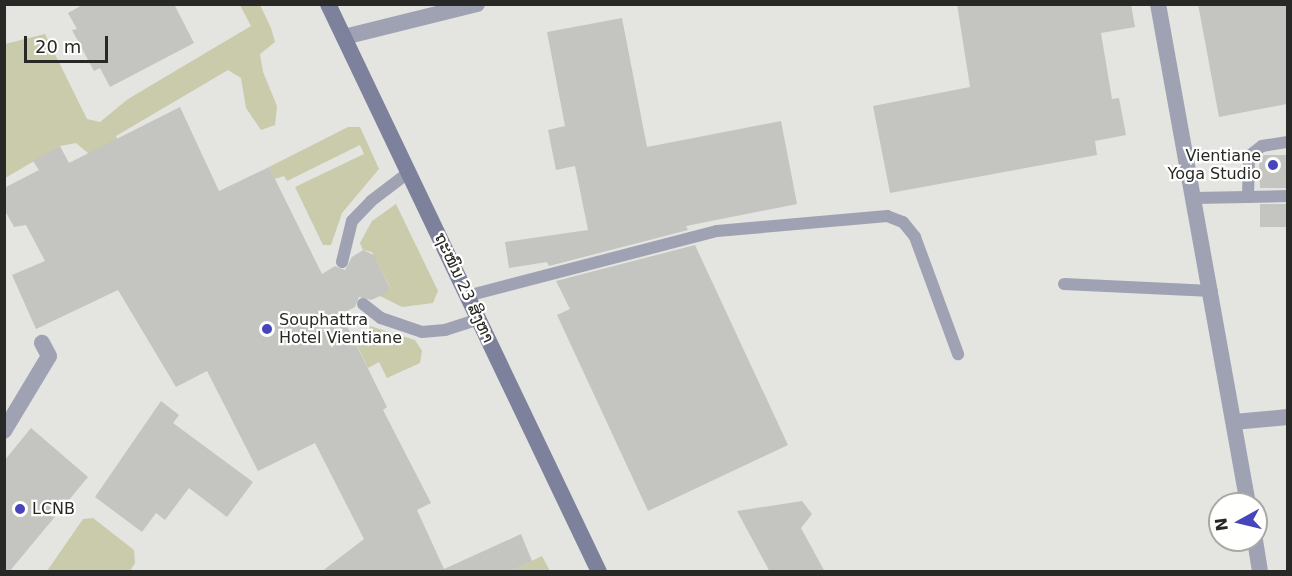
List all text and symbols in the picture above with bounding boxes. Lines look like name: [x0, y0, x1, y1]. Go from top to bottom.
scale bar: [27, 24, 111, 62]
text: 20 m: [35, 36, 81, 57]
place label: Vientiane Yoga Studio: [1168, 146, 1261, 184]
marker: Vientiane Yoga Studio: [1266, 158, 1280, 172]
street label: ຖະໜົນ 23 ສິງຫາ: [430, 230, 498, 346]
place label: Souphattra Hotel Vientiane: [279, 310, 402, 348]
marker: Souphattra Hotel Vientiane: [260, 322, 274, 336]
north arrow: [1208, 492, 1268, 552]
place label: LCNB: [32, 499, 75, 519]
marker: LCNB: [13, 502, 27, 516]
text: N: [1211, 516, 1232, 532]

